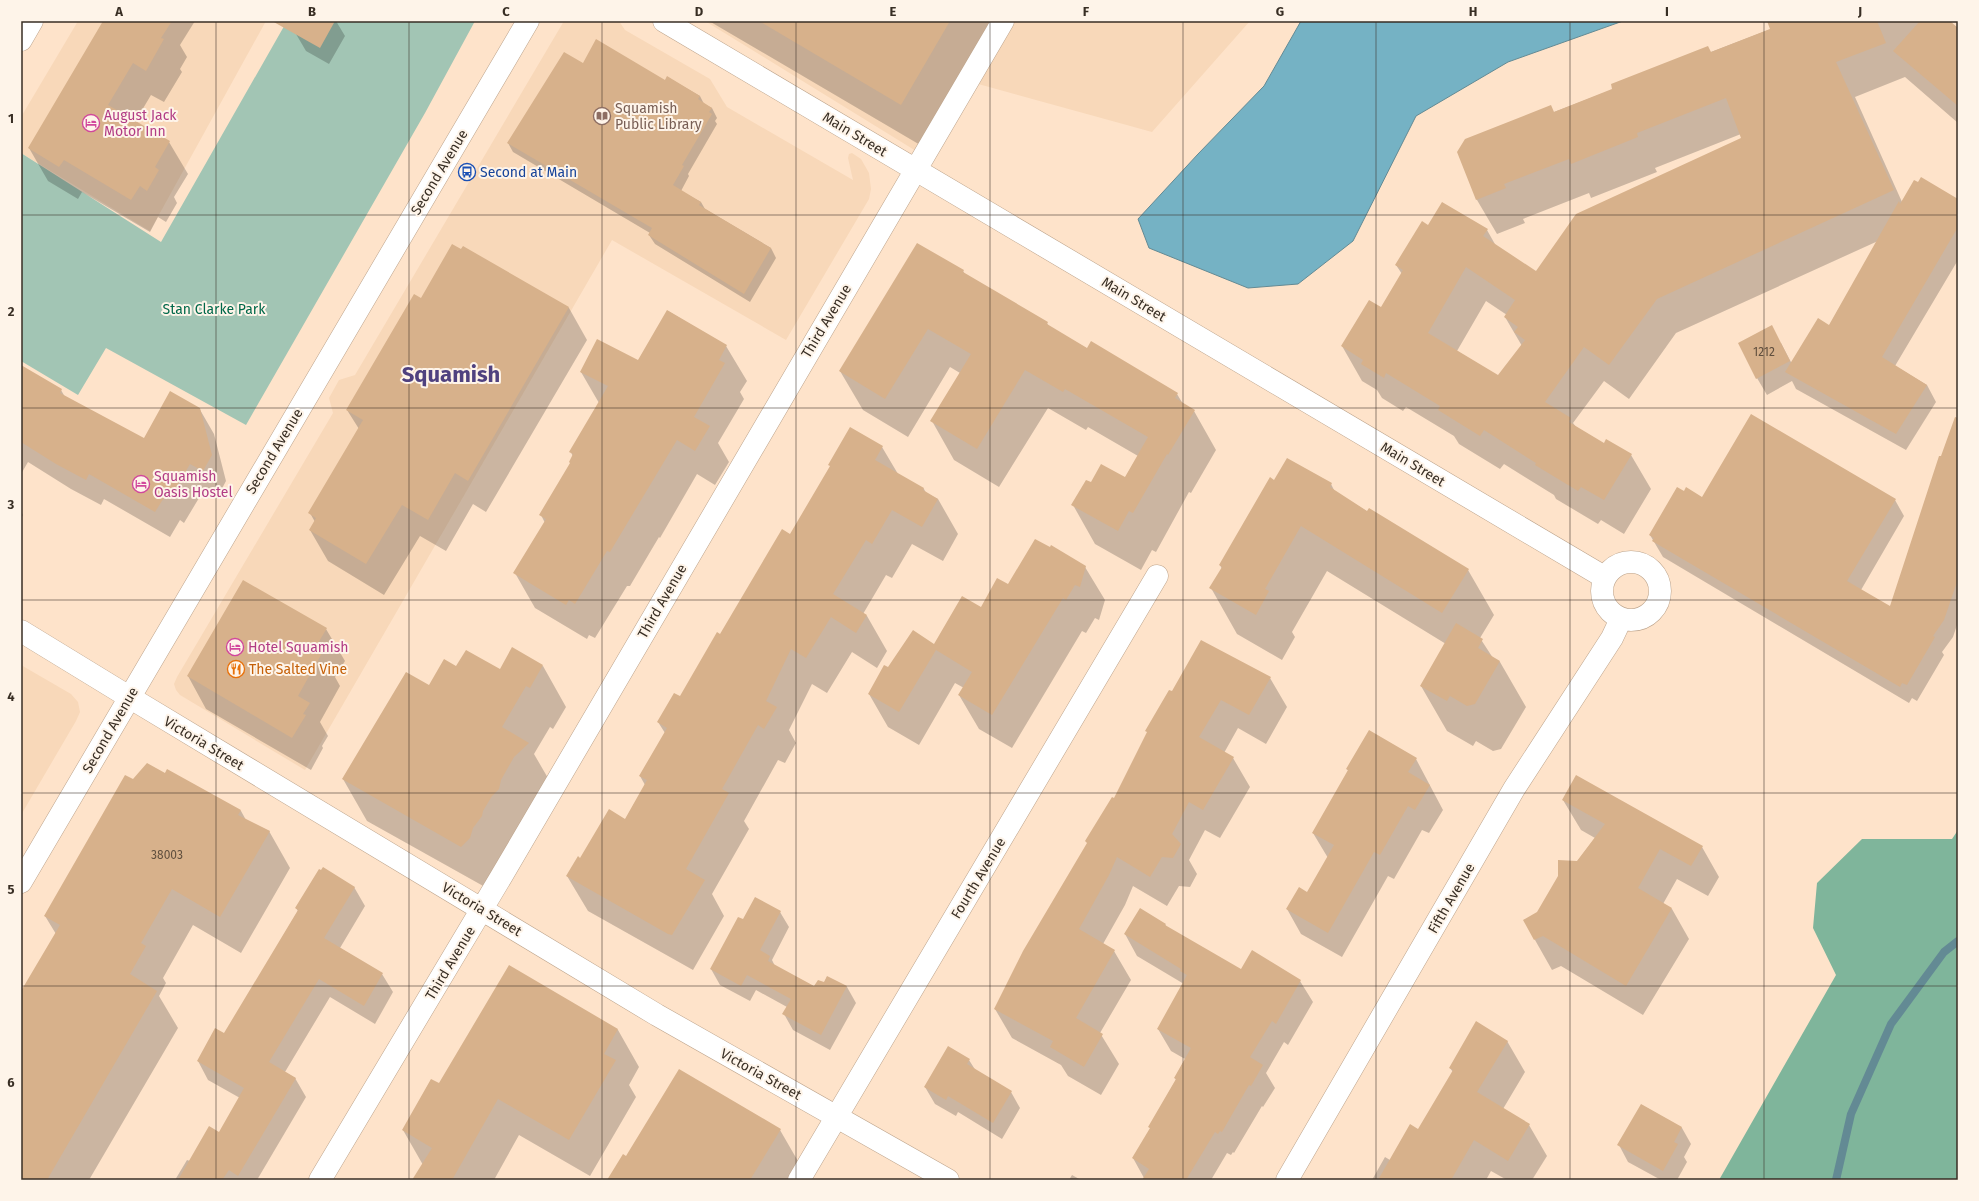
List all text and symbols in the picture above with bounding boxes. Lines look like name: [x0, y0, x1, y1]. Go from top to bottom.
text: A: [114, 4, 123, 19]
text: B: [308, 4, 316, 19]
text: C: [502, 4, 510, 19]
text: D: [695, 4, 704, 19]
text: E: [890, 4, 897, 19]
text: F: [1083, 4, 1090, 19]
text: G: [1276, 4, 1284, 19]
text: H: [1469, 4, 1477, 19]
text: I: [1665, 4, 1669, 19]
text: J: [1857, 4, 1862, 19]
place label: Squamish Public Library: [615, 100, 702, 133]
library icon: Squamish Public Library: [592, 106, 612, 126]
place label: August Jack Motor Inn: [104, 107, 177, 140]
street label: Main Street: [819, 109, 891, 161]
text: 1: [8, 111, 14, 126]
hotel icon: August Jack Motor Inn: [81, 113, 101, 133]
street label: Second Avenue: [407, 126, 472, 218]
bus stop icon: Second at Main: [457, 162, 477, 182]
place label: Second at Main: [480, 164, 577, 181]
street label: Main Street: [1098, 274, 1170, 326]
street label: Third Avenue: [798, 281, 855, 361]
park label: Stan Clarke Park: [163, 301, 266, 318]
text: 2: [8, 304, 15, 319]
house number: 1212: [1753, 345, 1775, 359]
district label: Squamish: [402, 361, 500, 388]
street label: Second Avenue: [242, 405, 307, 497]
street label: Main Street: [1377, 439, 1449, 491]
place label: Squamish Oasis Hostel: [154, 468, 233, 501]
hotel icon: Squamish Oasis Hostel: [131, 474, 151, 494]
text: 3: [7, 497, 15, 512]
street label: Third Avenue: [634, 561, 691, 641]
hotel icon: Hotel Squamish: [225, 637, 245, 657]
place label: Hotel Squamish: [248, 639, 348, 656]
restaurant icon: The Salted Vine: [226, 659, 246, 679]
place label: The Salted Vine: [249, 661, 347, 678]
street label: Second Avenue: [79, 684, 142, 776]
text: 4: [7, 689, 15, 704]
street label: Victoria Street: [161, 713, 248, 774]
street label: Fourth Avenue: [948, 835, 1009, 922]
house number: 38003: [151, 848, 183, 862]
street label: Fifth Avenue: [1424, 860, 1478, 936]
street label: Victoria Street: [439, 879, 526, 940]
text: 5: [8, 882, 15, 897]
street label: Third Avenue: [422, 923, 479, 1003]
street label: Victoria Street: [717, 1045, 805, 1104]
text: 6: [7, 1075, 15, 1090]

